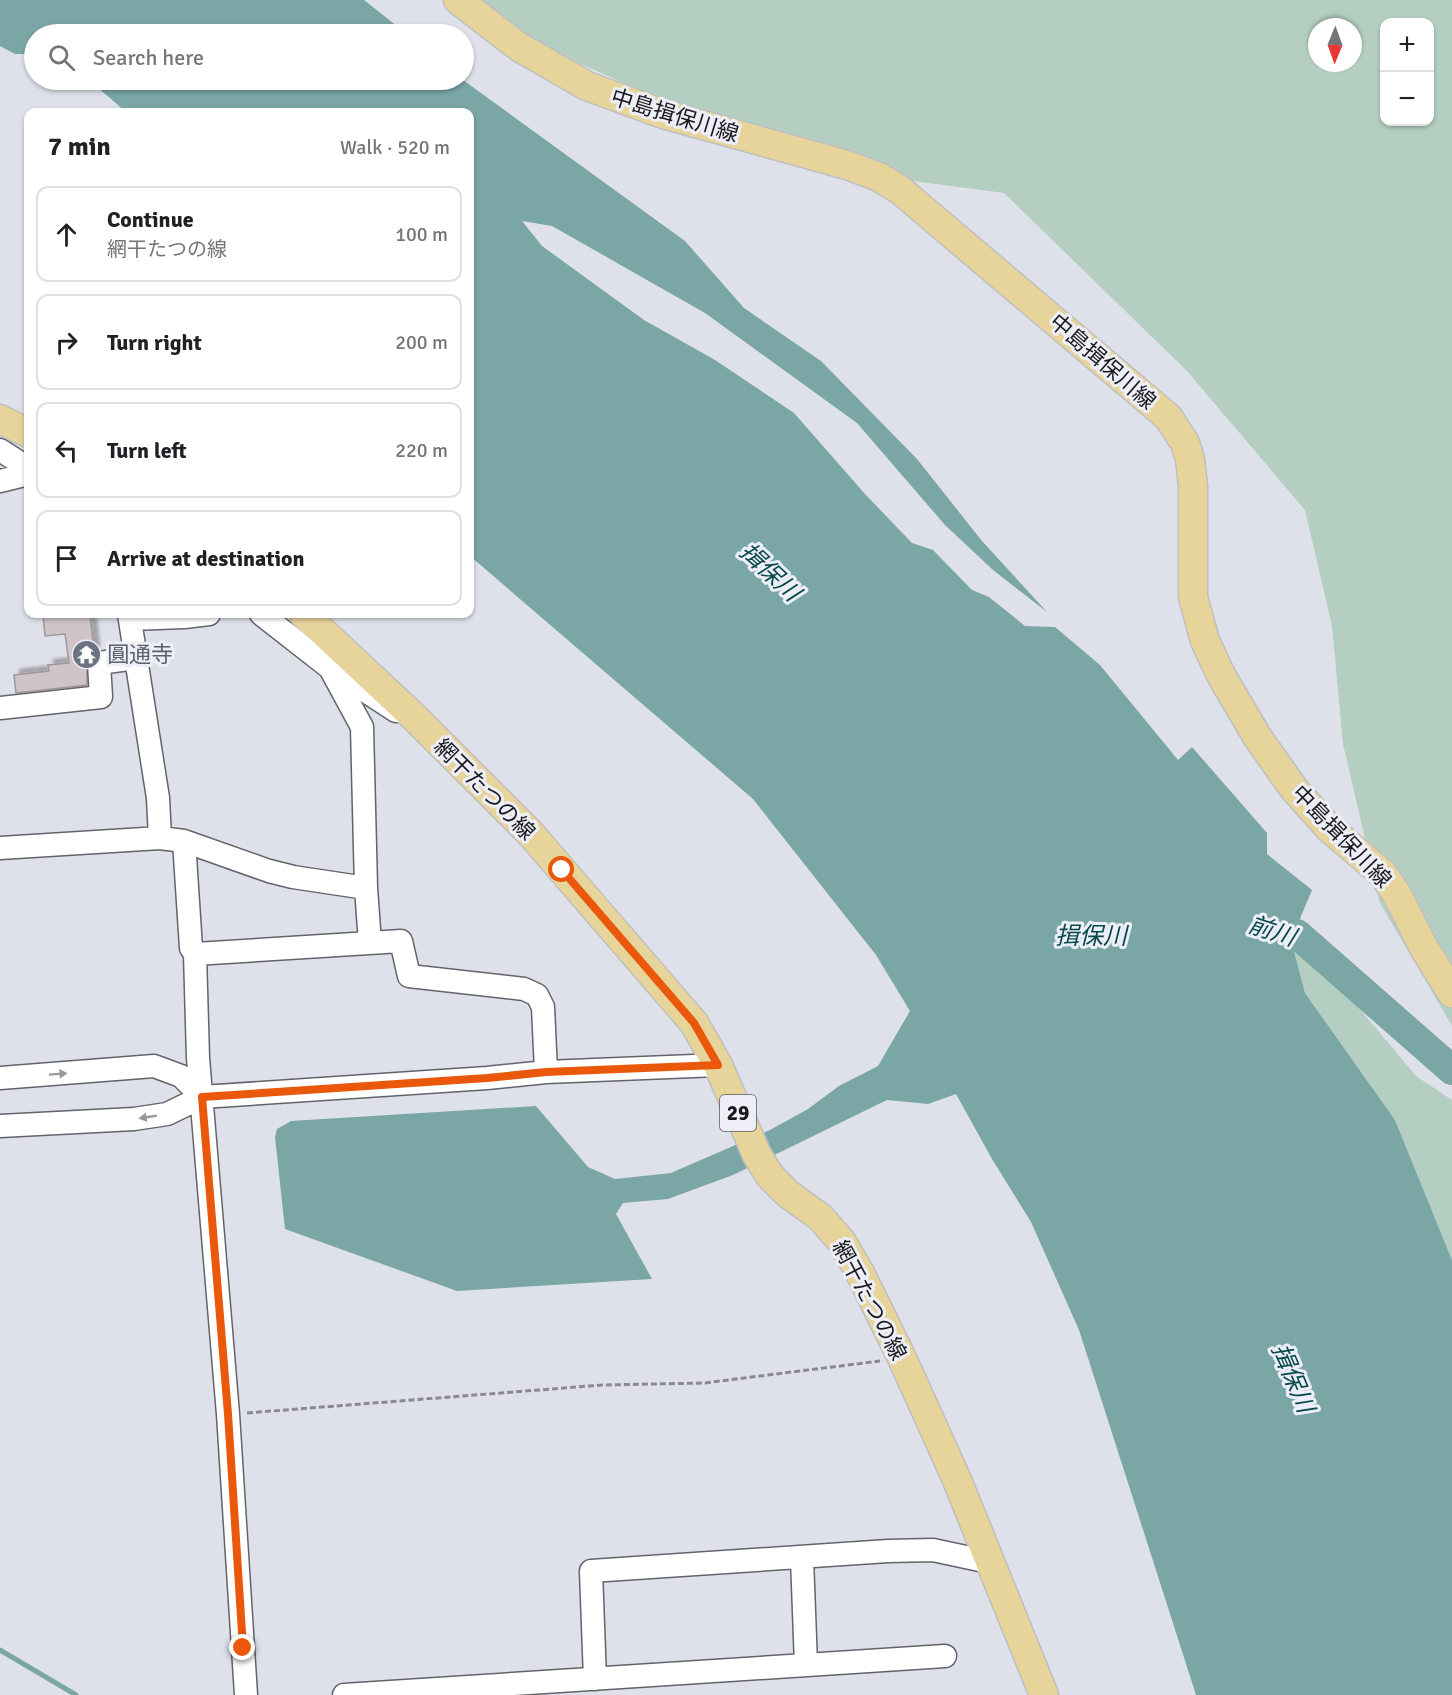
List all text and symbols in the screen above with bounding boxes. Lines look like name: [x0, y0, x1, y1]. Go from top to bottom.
north arrow: [1308, 18, 1362, 72]
map controls: [1380, 18, 1434, 126]
button: +: [1380, 18, 1434, 72]
search box: [24, 24, 474, 90]
icon: search: [45, 41, 78, 74]
text: Search here: [93, 44, 204, 71]
button: −: [1380, 72, 1434, 126]
street label: 中島揖保川線: [608, 83, 742, 148]
text: 7 min: [48, 131, 111, 163]
text: Walk · 520 m: [340, 135, 450, 160]
text: Continue: [107, 206, 194, 233]
icon: ahead: [50, 218, 83, 251]
text: 100 m: [395, 222, 448, 247]
text: 網干たつの線: [107, 237, 227, 262]
street label: 中島揖保川線: [1044, 308, 1161, 415]
icon: right: [50, 326, 83, 359]
text: Turn right: [107, 329, 202, 356]
text: 200 m: [395, 330, 448, 355]
icon: left: [50, 434, 83, 467]
text: Turn left: [107, 437, 187, 464]
text: 220 m: [395, 438, 448, 463]
water label: 揖保川: [733, 536, 809, 610]
icon: arrive: [50, 542, 83, 575]
text: Arrive at destination: [107, 545, 304, 572]
temple icon: 圓通寺: [70, 638, 102, 670]
place label: 圓通寺: [107, 641, 173, 668]
street label: 網干たつの線: [428, 733, 541, 846]
street label: 中島揖保川線: [1286, 779, 1397, 893]
route start: [548, 856, 574, 882]
water label: 前川: [1245, 909, 1302, 954]
water label: 揖保川: [1055, 921, 1130, 951]
one-way arrow: [49, 1070, 68, 1079]
road number: 29: [720, 1095, 756, 1131]
one-way arrow: [138, 1112, 157, 1121]
street label: 網干たつの線: [827, 1236, 912, 1365]
water label: 揖保川: [1265, 1339, 1322, 1420]
route end: [229, 1634, 255, 1660]

